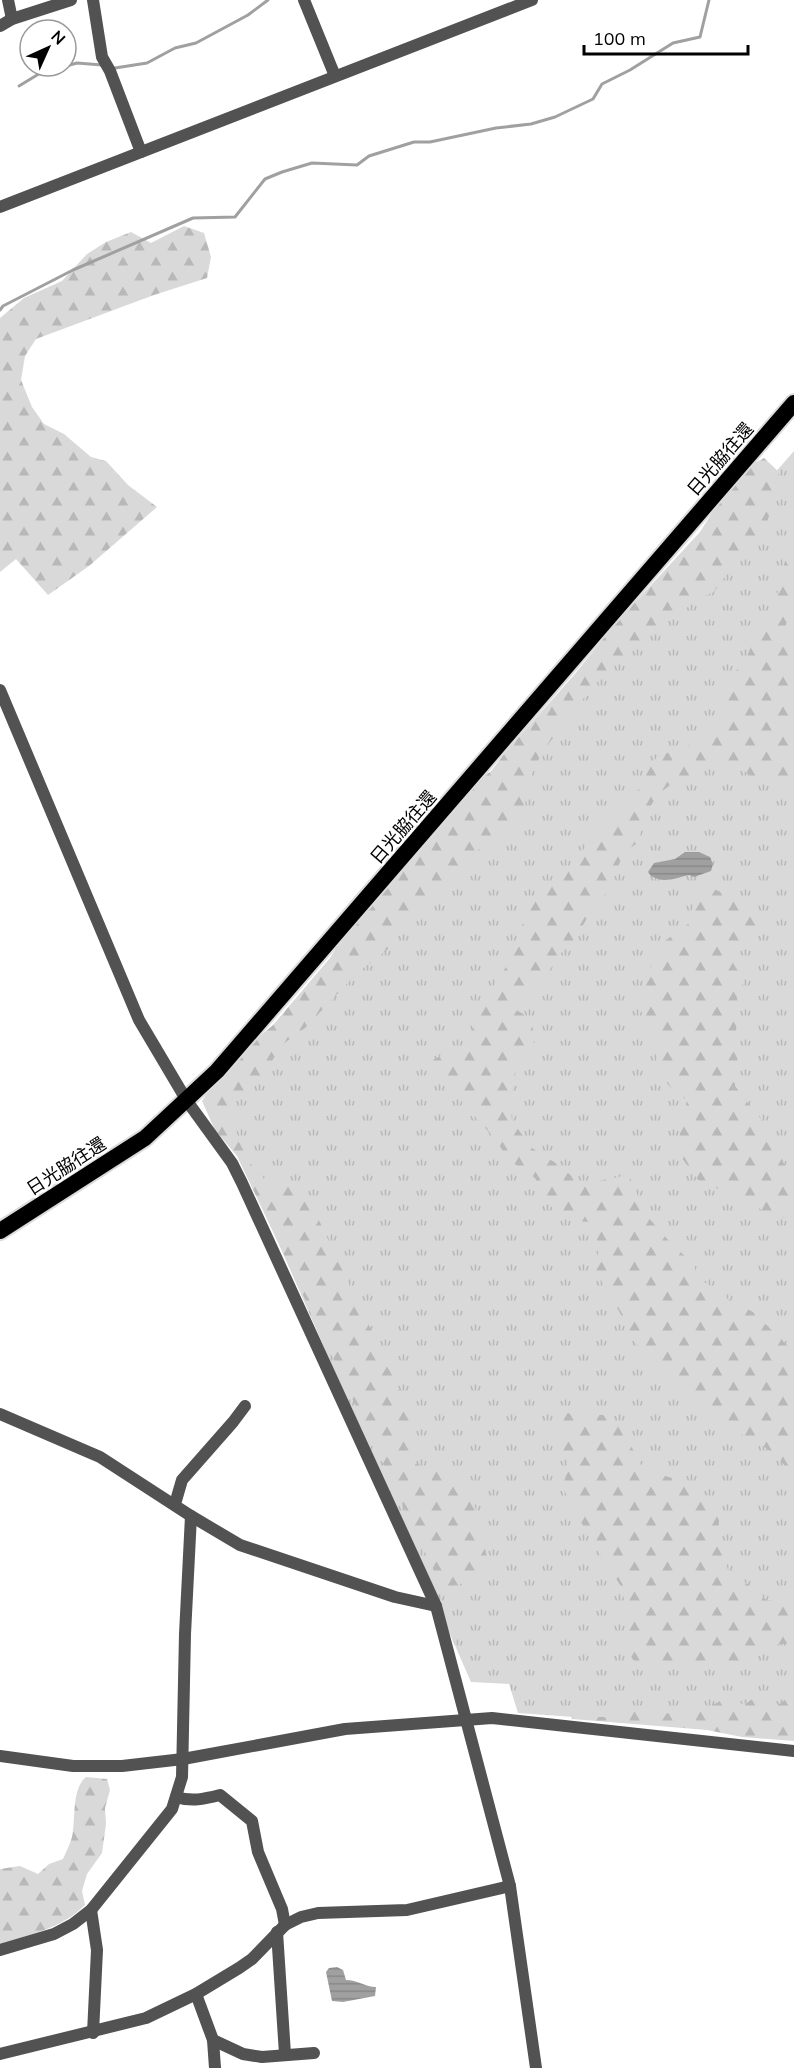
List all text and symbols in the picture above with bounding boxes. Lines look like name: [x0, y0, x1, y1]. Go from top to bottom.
north arrow: [18, 18, 78, 78]
scale bar: [584, 18, 748, 56]
text: N: [47, 26, 70, 49]
text: 100 m: [593, 27, 646, 50]
street label: 日光脇往還: [682, 417, 758, 501]
street label: 日光脇往還: [365, 785, 441, 869]
street label: 日光脇往還: [22, 1132, 110, 1200]

